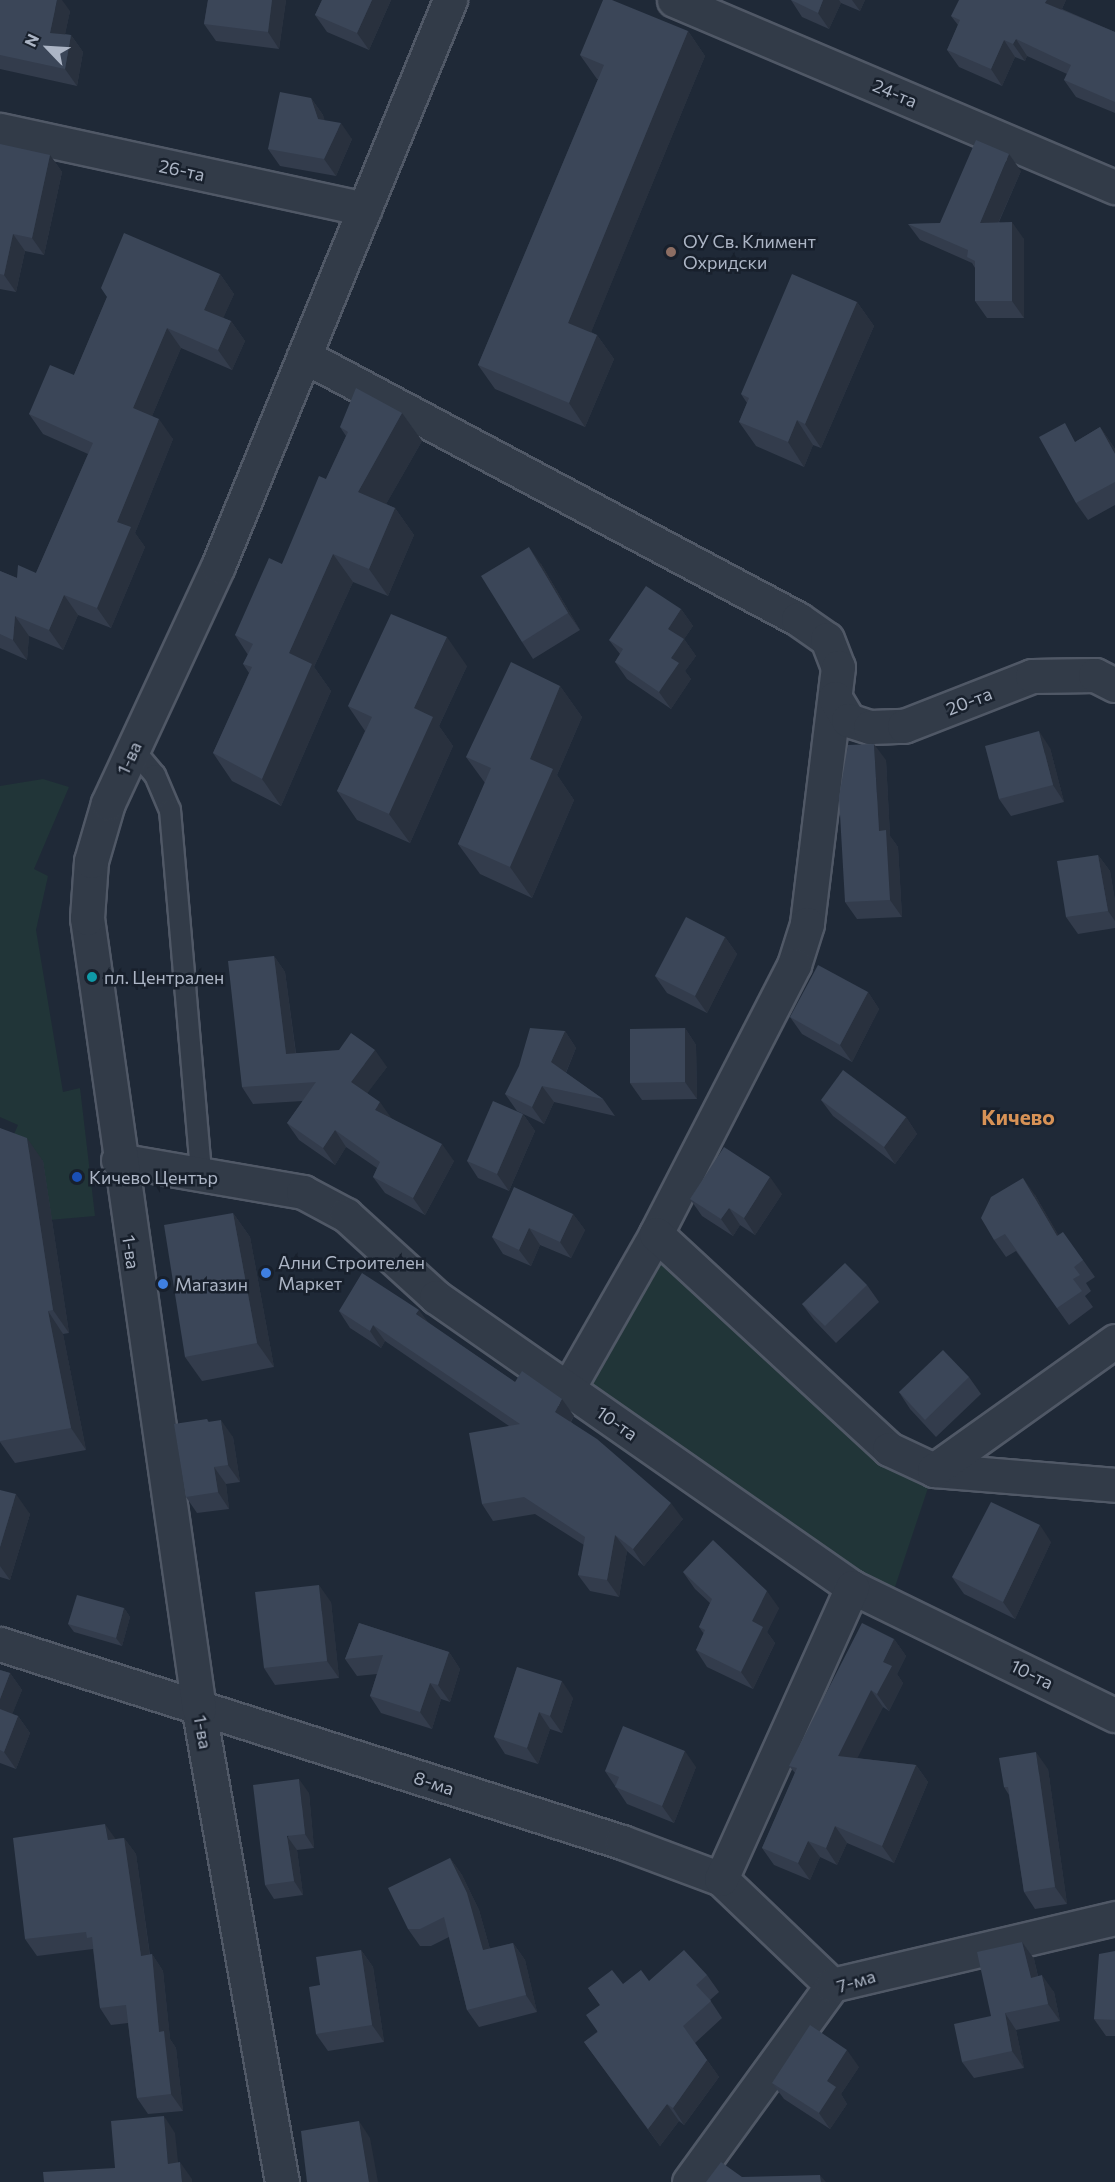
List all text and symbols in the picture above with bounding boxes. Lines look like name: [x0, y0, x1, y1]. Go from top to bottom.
north arrow: [18, 18, 78, 78]
text: N: [20, 31, 42, 50]
street label: 24-та: [870, 74, 920, 112]
street label: 26-та: [157, 155, 207, 185]
place label: ОУ Св. Климент Охридски: [683, 231, 816, 274]
marker: ОУ Св. Климент Охридски: [664, 245, 678, 259]
street label: 20-та: [943, 682, 995, 720]
street label: 1-ва: [112, 738, 146, 778]
place label: пл. Централен: [104, 966, 224, 988]
marker: пл. Централен: [85, 970, 99, 984]
district label: Кичево: [981, 1104, 1055, 1130]
place label: Кичево Център: [89, 1166, 218, 1188]
marker: Кичево Център: [70, 1170, 84, 1184]
street label: 1-ва: [118, 1234, 144, 1270]
place label: Ални Строителен Маркет: [278, 1252, 425, 1294]
marker: Ални Строителен Маркет: [259, 1266, 273, 1280]
place label: Магазин: [175, 1273, 248, 1295]
marker: Магазин: [156, 1277, 170, 1291]
street label: 10-та: [592, 1401, 642, 1445]
street label: 10-та: [1007, 1654, 1057, 1694]
street label: 1-ва: [189, 1713, 217, 1751]
street label: 8-ма: [411, 1766, 457, 1800]
street label: 7-ма: [834, 1965, 878, 1997]

